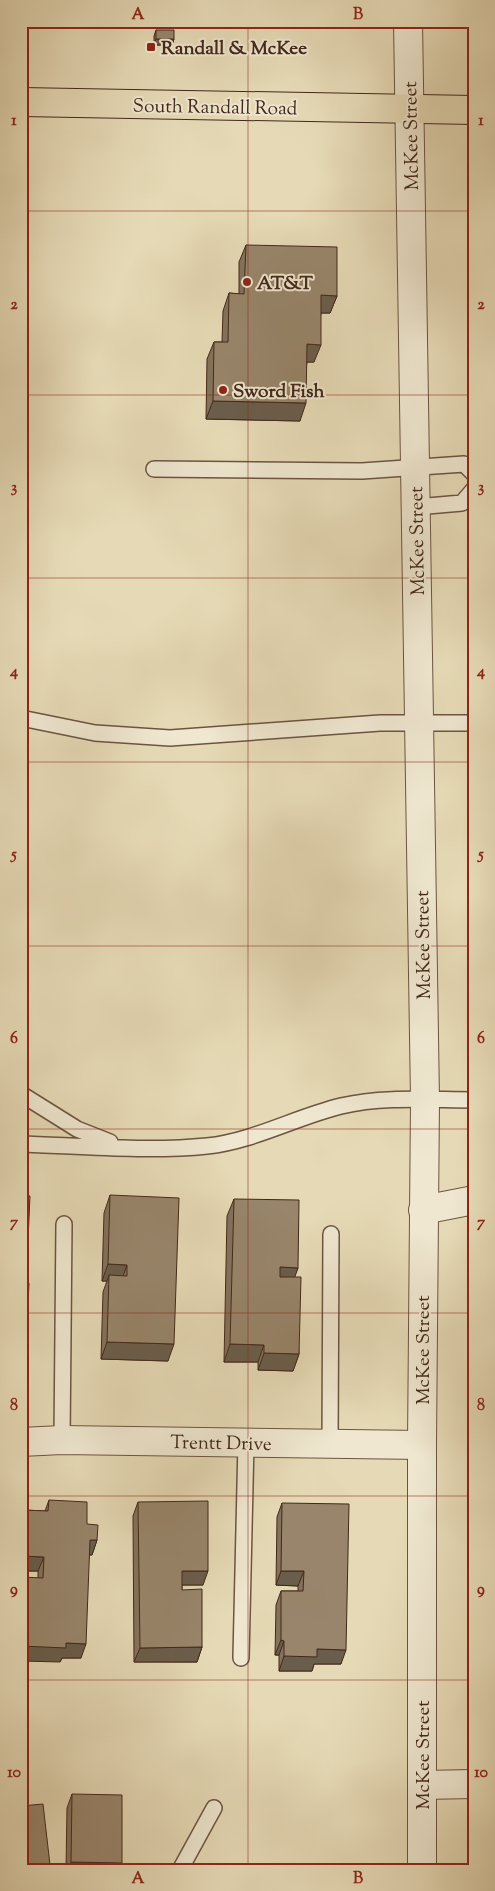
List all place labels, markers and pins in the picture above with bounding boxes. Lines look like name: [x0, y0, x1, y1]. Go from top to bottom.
place label: Randall & McKee: [161, 36, 307, 63]
marker: Randall & McKee: [145, 41, 157, 53]
place label: AT&T: [257, 271, 314, 298]
marker: AT&T: [241, 276, 253, 288]
place label: Sword Fish: [233, 379, 325, 406]
marker: Sword Fish: [217, 384, 229, 396]

